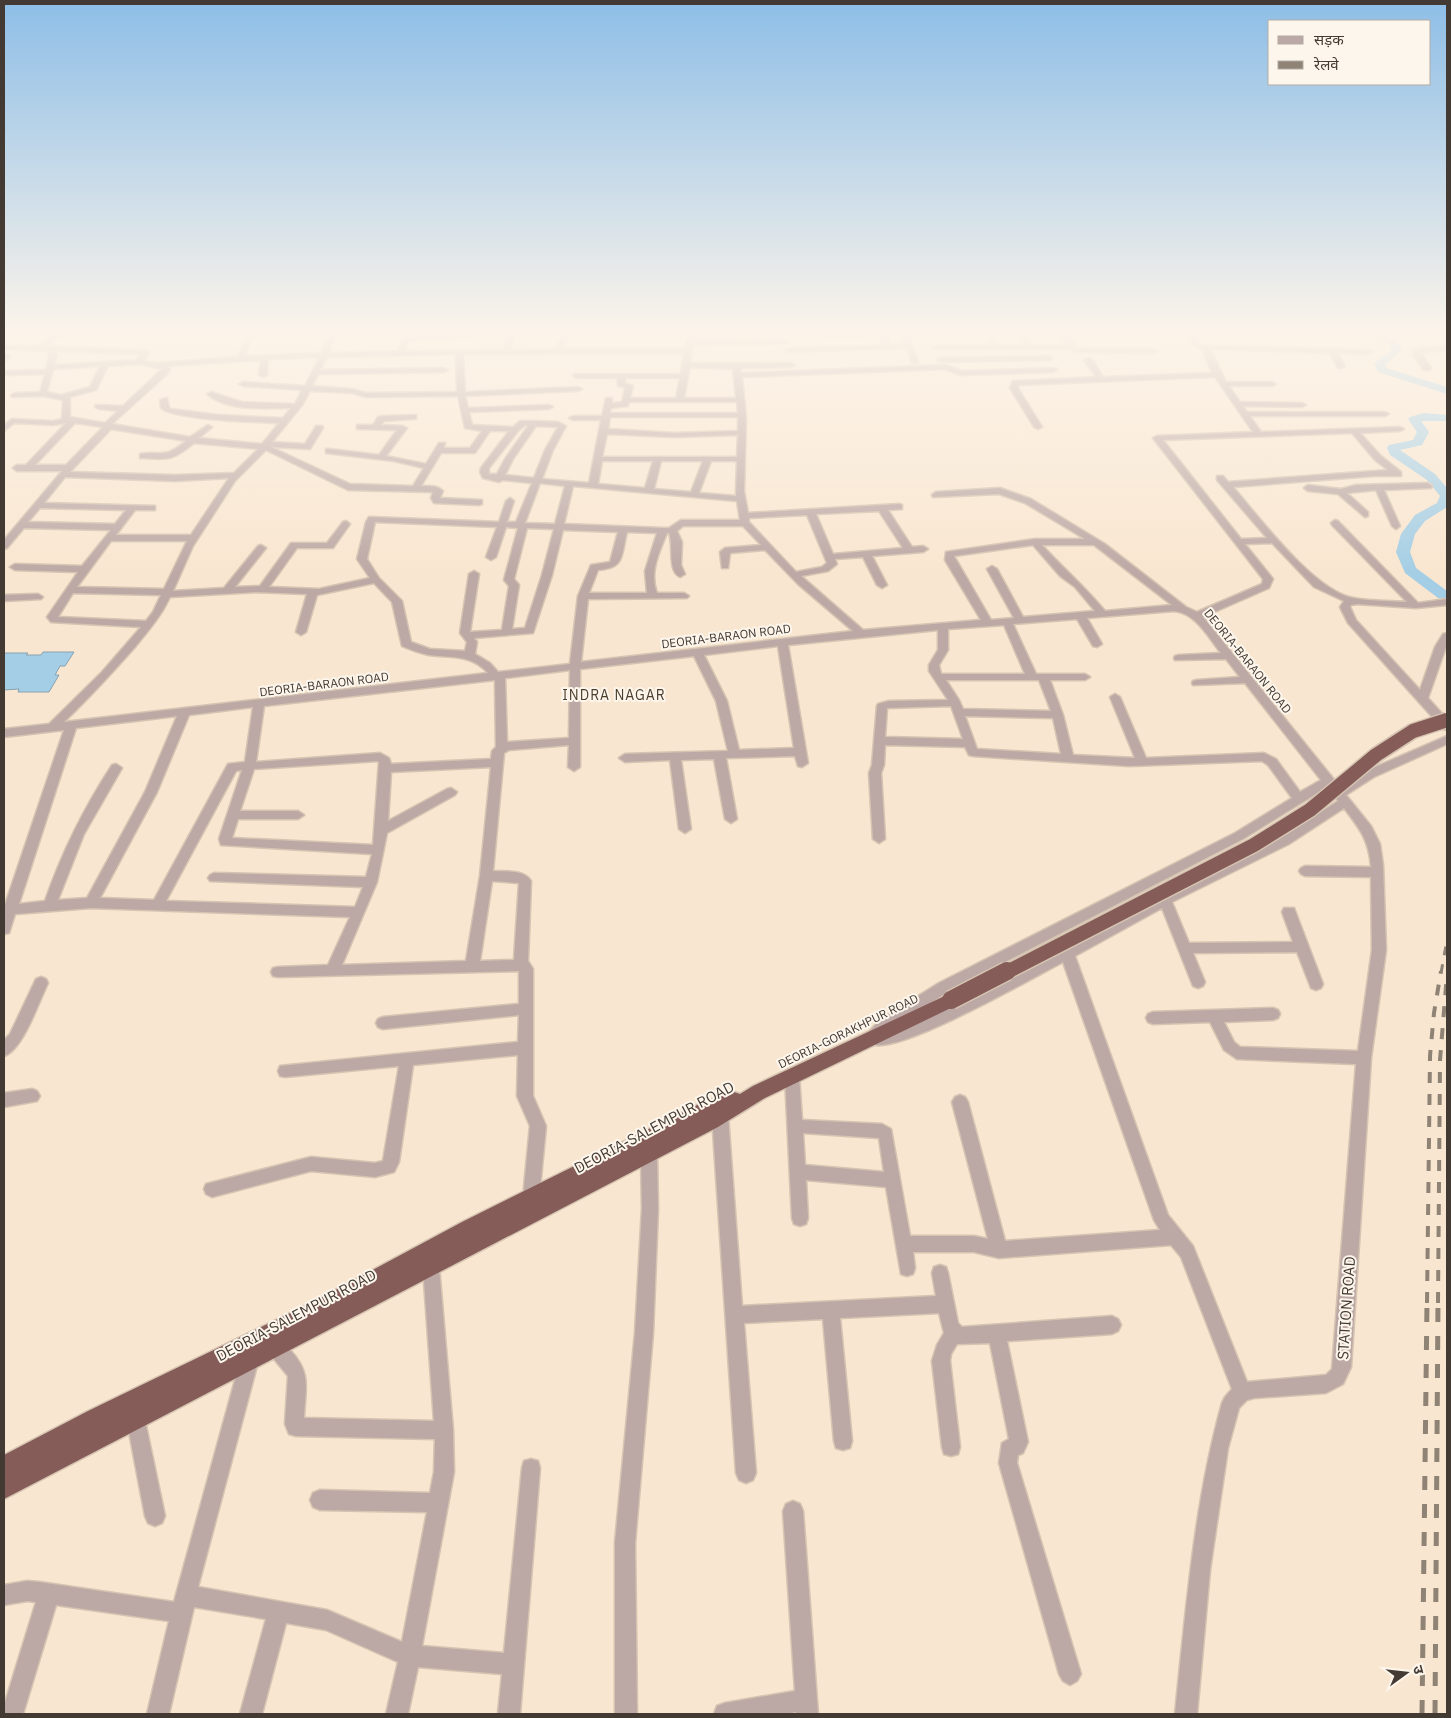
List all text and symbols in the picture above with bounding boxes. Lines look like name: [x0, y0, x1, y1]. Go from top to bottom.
legend: [1268, 20, 1431, 85]
text: सड़क: [1314, 30, 1344, 49]
text: रेलवे: [1313, 55, 1339, 74]
street label: DEORIA-BARAON ROAD: [1201, 606, 1295, 716]
street label: DEORIA-BARAON ROAD: [660, 621, 792, 651]
street label: DEORIA-BARAON ROAD: [258, 669, 390, 699]
district label: INDRA NAGAR: [562, 686, 666, 704]
street label: DEORIA-GORAKHPUR ROAD: [775, 990, 921, 1072]
street label: DEORIA-SALEMPUR ROAD: [571, 1077, 737, 1177]
street label: STATION ROAD: [1333, 1256, 1359, 1360]
street label: DEORIA-SALEMPUR ROAD: [213, 1265, 379, 1365]
north arrow: [1381, 1648, 1431, 1698]
text: उ: [1409, 1663, 1429, 1677]

